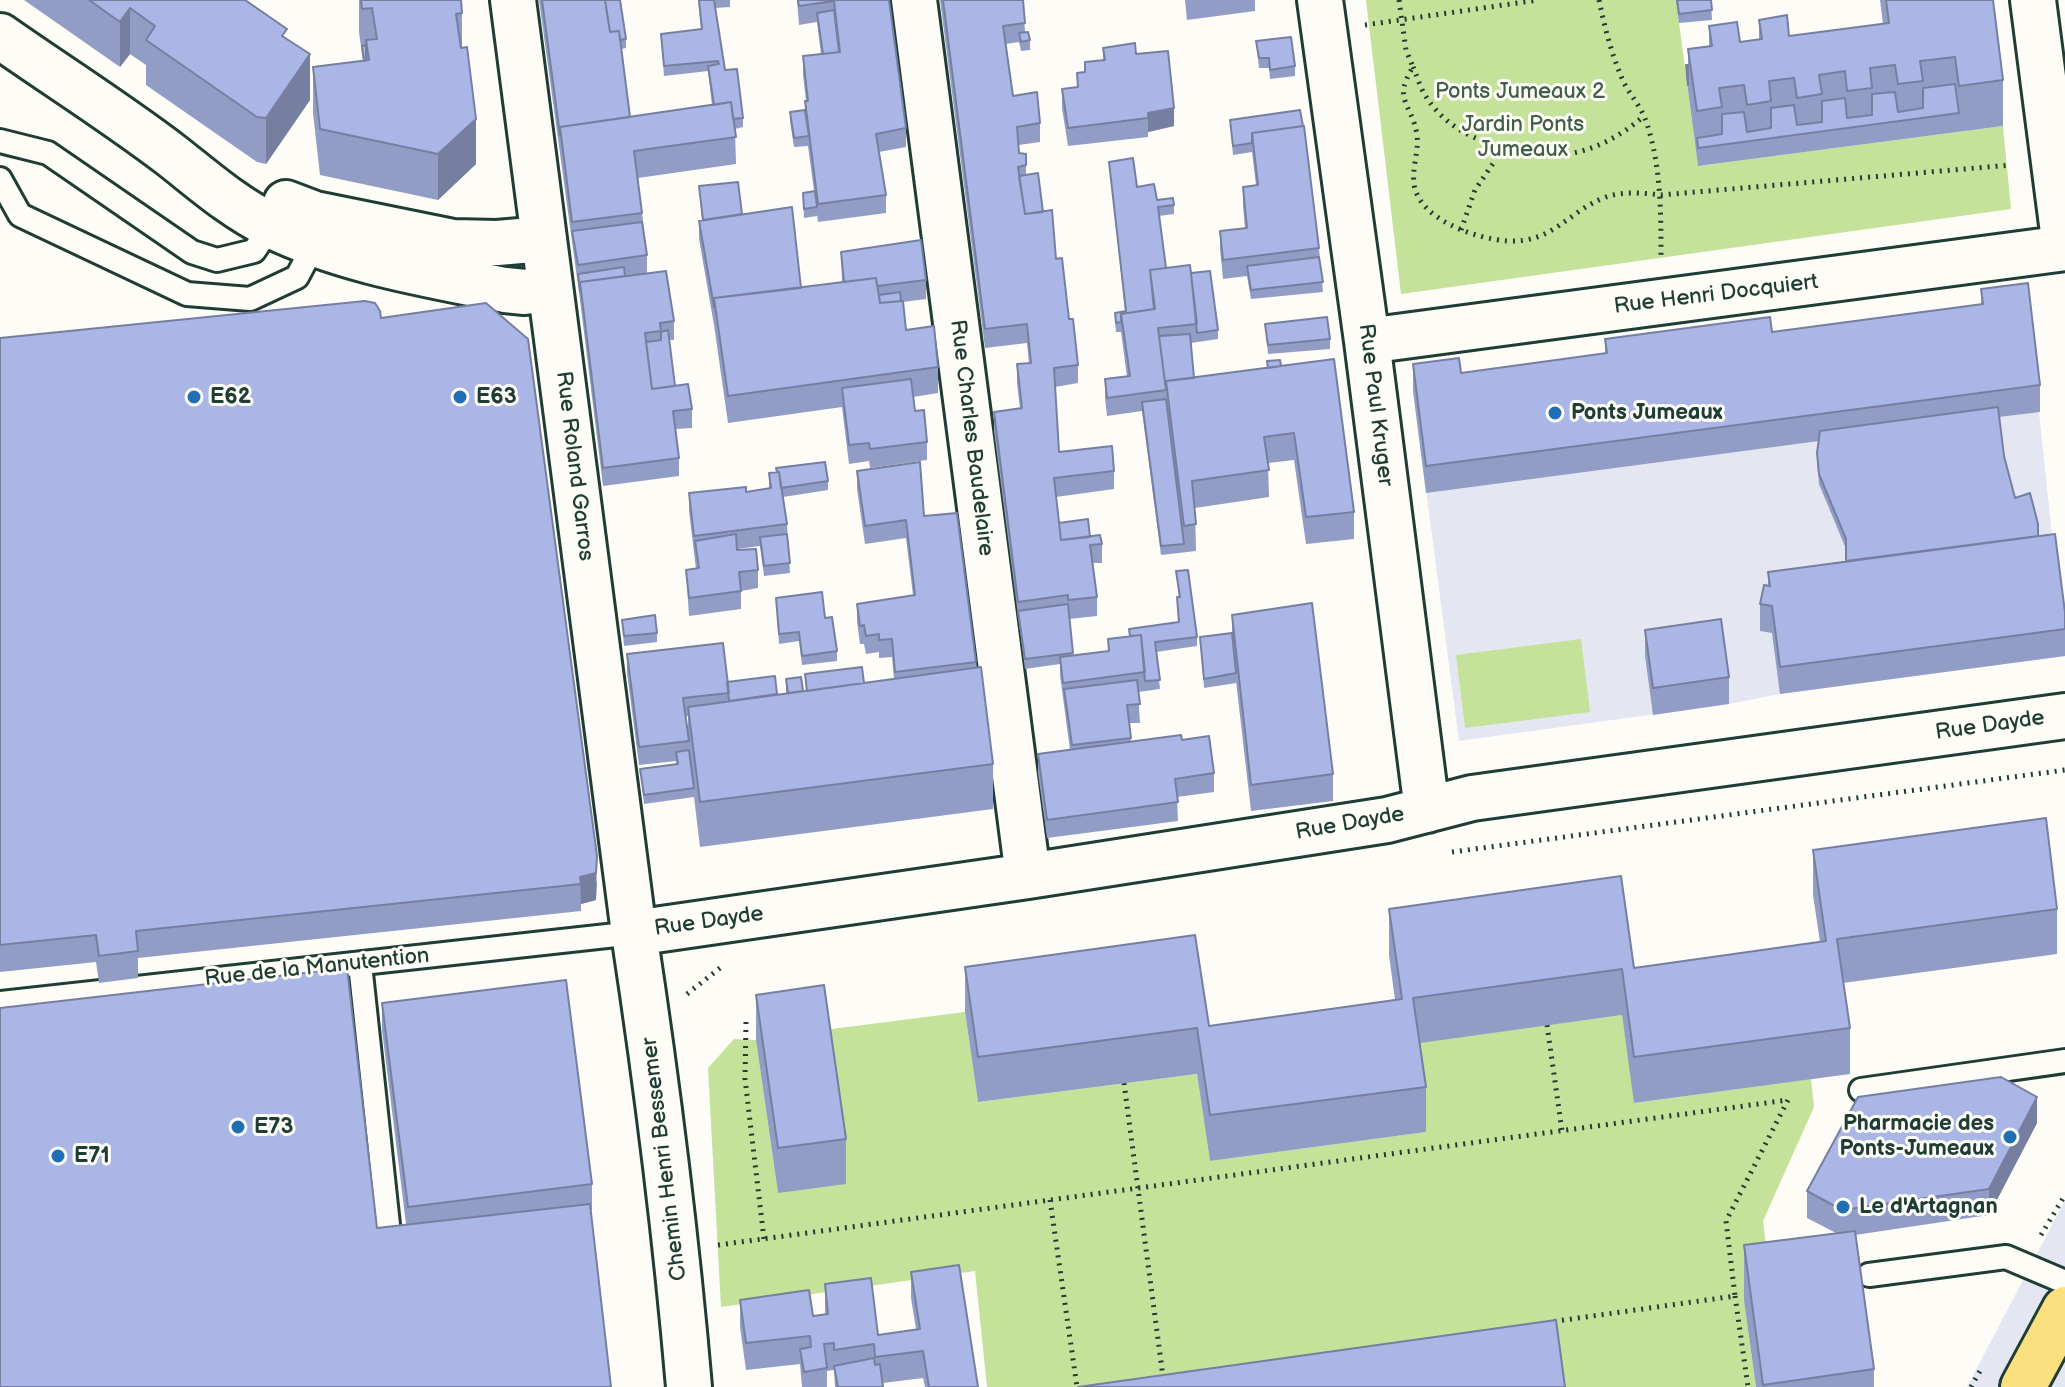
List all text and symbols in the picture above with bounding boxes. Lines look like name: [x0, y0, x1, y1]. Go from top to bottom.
park label: Ponts Jumeaux 2: [1435, 79, 1605, 105]
park label: Jardin Ponts Jumeaux: [1462, 112, 1584, 164]
street label: Rue Henri Docquiert: [1612, 269, 1820, 321]
street label: Rue Charles Baudelaire: [943, 318, 999, 558]
street label: Rue Paul Kruger: [1352, 322, 1398, 488]
street label: Rue Roland Garros: [549, 370, 599, 562]
place label: E62: [210, 384, 251, 410]
place label: E63: [476, 384, 516, 410]
marker: E62: [185, 388, 203, 406]
marker: E63: [451, 388, 469, 406]
place label: Ponts Jumeaux: [1571, 400, 1722, 426]
marker: Ponts Jumeaux: [1546, 404, 1564, 422]
street label: Rue Dayde: [1934, 705, 2046, 747]
street label: Rue Dayde: [1294, 801, 1406, 847]
street label: Rue Dayde: [653, 901, 765, 943]
street label: Rue de la Manutention: [203, 943, 431, 993]
street label: Chemin Henri Bessemer: [637, 1036, 693, 1282]
place label: Pharmacie des Ponts-Jumeaux: [1839, 1111, 1994, 1162]
place label: E73: [254, 1114, 293, 1140]
marker: E73: [229, 1118, 247, 1136]
marker: Pharmacie des Ponts-Jumeaux: [2001, 1128, 2019, 1146]
place label: E71: [74, 1143, 110, 1169]
marker: E71: [49, 1147, 67, 1165]
place label: Le d'Artagnan: [1859, 1194, 1998, 1220]
marker: Le d'Artagnan: [1834, 1198, 1852, 1216]

